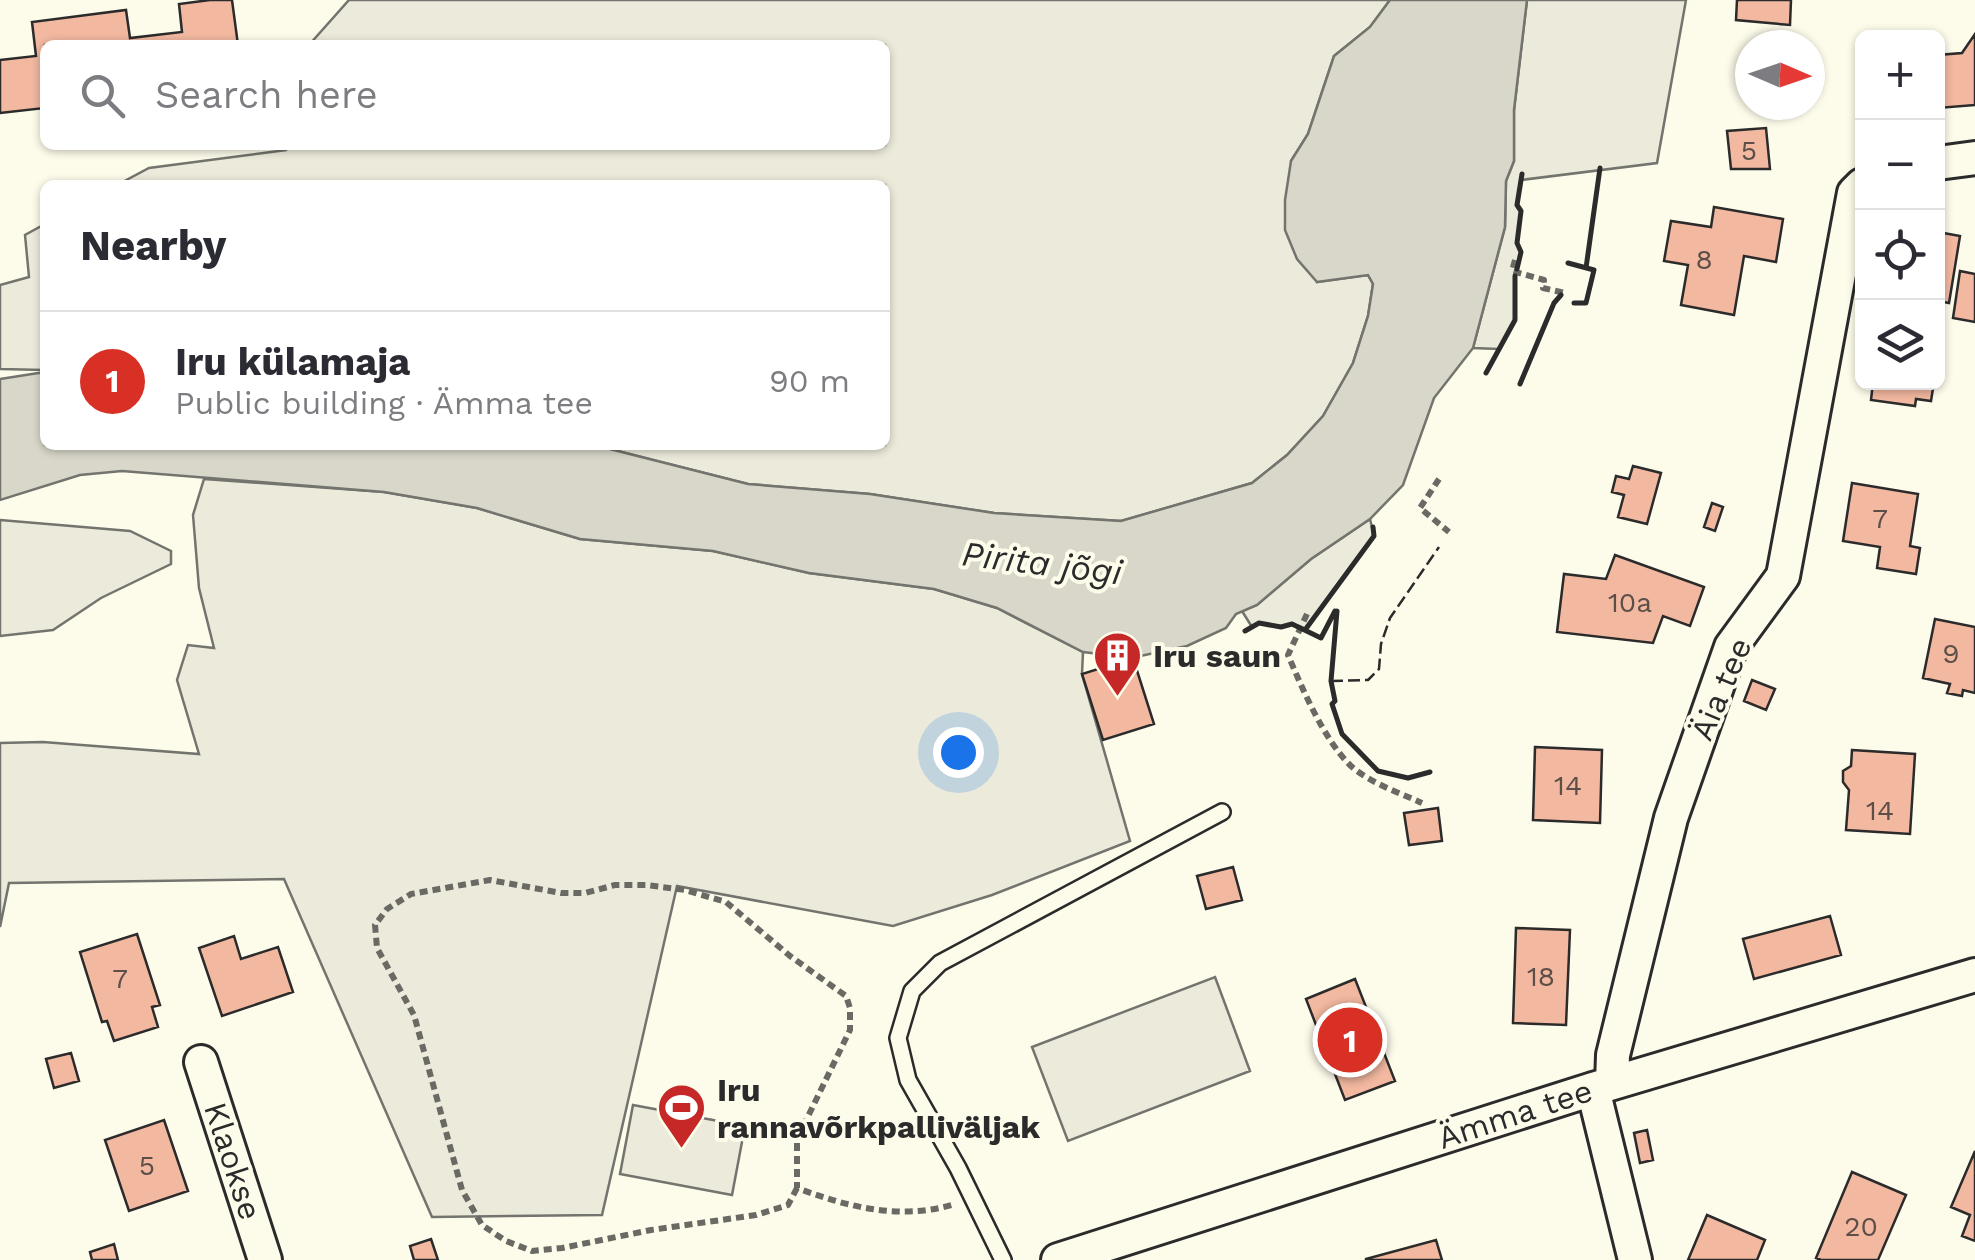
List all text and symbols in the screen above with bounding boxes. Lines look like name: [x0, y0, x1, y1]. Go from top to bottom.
north arrow: [1735, 30, 1825, 120]
map controls: [1855, 30, 1945, 390]
button: +: [1855, 30, 1945, 120]
search box: [40, 40, 890, 150]
icon: search: [75, 68, 130, 123]
text: Search here: [155, 73, 378, 117]
button: −: [1855, 120, 1945, 210]
house number: 5: [1741, 134, 1757, 167]
button: locate: [1855, 210, 1945, 300]
text: Nearby: [80, 221, 227, 270]
house number: 8: [1695, 243, 1713, 276]
button: layers: [1855, 300, 1945, 390]
text: Iru külamaja: [175, 340, 410, 384]
text: 1: [106, 362, 119, 400]
text: 90 m: [769, 362, 850, 400]
text: Public building · Ämma tee: [175, 384, 593, 422]
house number: 7: [1872, 502, 1888, 535]
water label: Pirita jõgi: [960, 532, 1125, 594]
house number: 10a: [1608, 586, 1652, 619]
building icon: Iru saun: [1092, 630, 1144, 698]
street label: Äia tee: [1682, 632, 1760, 746]
place label: Iru saun: [1153, 637, 1281, 675]
house number: 9: [1942, 637, 1960, 670]
your location: [933, 727, 984, 778]
house number: 14: [1554, 769, 1582, 802]
house number: 14: [1866, 794, 1894, 827]
house number: 18: [1527, 960, 1555, 993]
house number: 7: [112, 962, 128, 995]
pin: 1: [1318, 1002, 1382, 1078]
place label: Iru rannavõrkpalliväljak: [717, 1071, 1040, 1146]
street label: Ämma tee: [1433, 1071, 1597, 1157]
sports icon: Iru rannavõrkpalliväljak: [656, 1082, 708, 1150]
street label: Klaokse: [196, 1097, 270, 1225]
house number: 5: [139, 1149, 155, 1182]
house number: 20: [1844, 1210, 1878, 1243]

